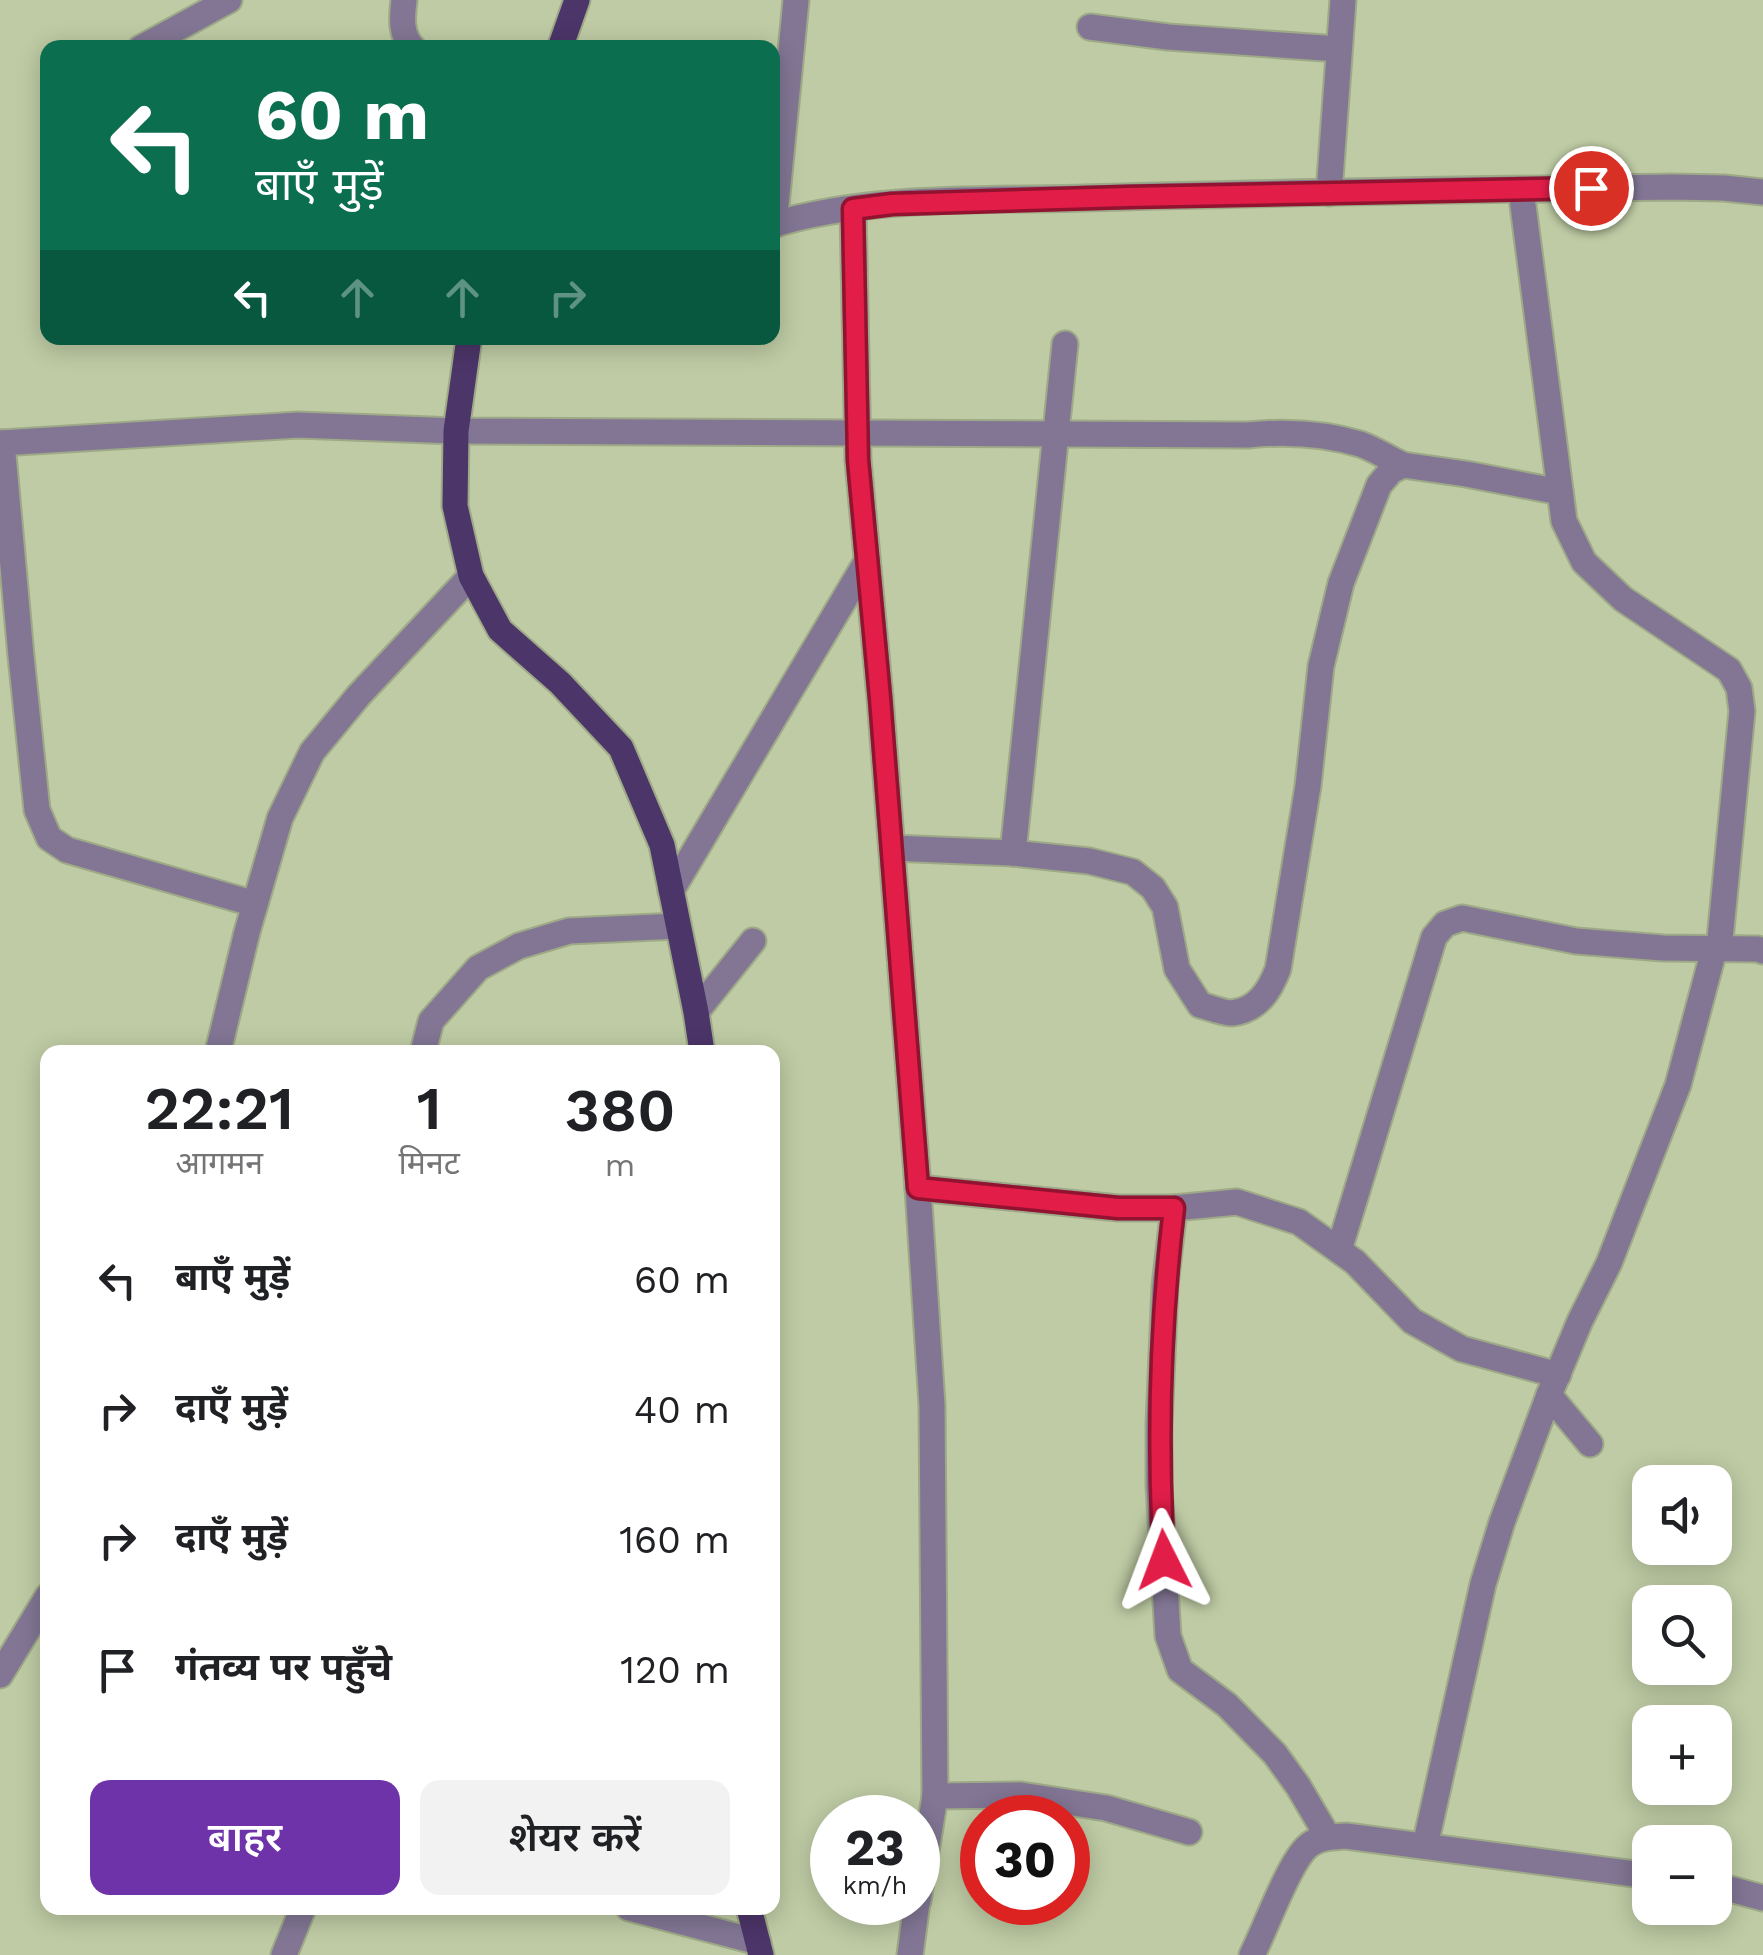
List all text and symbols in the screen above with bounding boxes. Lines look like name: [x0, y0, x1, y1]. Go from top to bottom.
text: 60 m: [255, 74, 429, 156]
icon: left: [90, 80, 220, 210]
pin: [1549, 146, 1634, 231]
text: बाएँ मुड़ें: [255, 158, 384, 211]
icon: arrive: [1564, 161, 1619, 216]
icon: left: [225, 270, 280, 325]
icon: ahead: [330, 270, 385, 325]
icon: ahead: [435, 270, 490, 325]
icon: right: [540, 270, 595, 325]
text: 22:21: [145, 1073, 294, 1144]
text: 1: [417, 1073, 442, 1144]
text: 380: [564, 1075, 675, 1146]
text: आगमन: [175, 1144, 263, 1182]
text: मिनट: [399, 1144, 460, 1182]
text: m: [605, 1146, 635, 1184]
icon: left: [90, 1253, 145, 1308]
text: बाएँ मुड़ें: [175, 1255, 290, 1299]
text: 60 m: [634, 1258, 730, 1302]
icon: right: [90, 1383, 145, 1438]
text: दाएँ मुड़ें: [175, 1385, 288, 1429]
text: 40 m: [634, 1388, 730, 1432]
map controls: [1632, 1465, 1732, 1925]
button: sound: [1632, 1465, 1732, 1565]
position arrow: [1112, 1508, 1216, 1612]
icon: right: [90, 1513, 145, 1568]
text: दाएँ मुड़ें: [175, 1515, 288, 1559]
text: 160 m: [619, 1518, 730, 1562]
button: search: [1632, 1585, 1732, 1685]
icon: arrive: [90, 1643, 145, 1698]
text: गंतव्य पर पहुँचे: [175, 1645, 392, 1689]
text: 120 m: [620, 1648, 730, 1692]
button: +: [1632, 1705, 1732, 1805]
button: बाहर: [90, 1780, 400, 1895]
button: शेयर करें: [420, 1780, 730, 1895]
speed limit sign: 30: [960, 1795, 1090, 1925]
text: 23: [845, 1818, 905, 1877]
button: −: [1632, 1825, 1732, 1925]
text: km/h: [843, 1871, 907, 1900]

